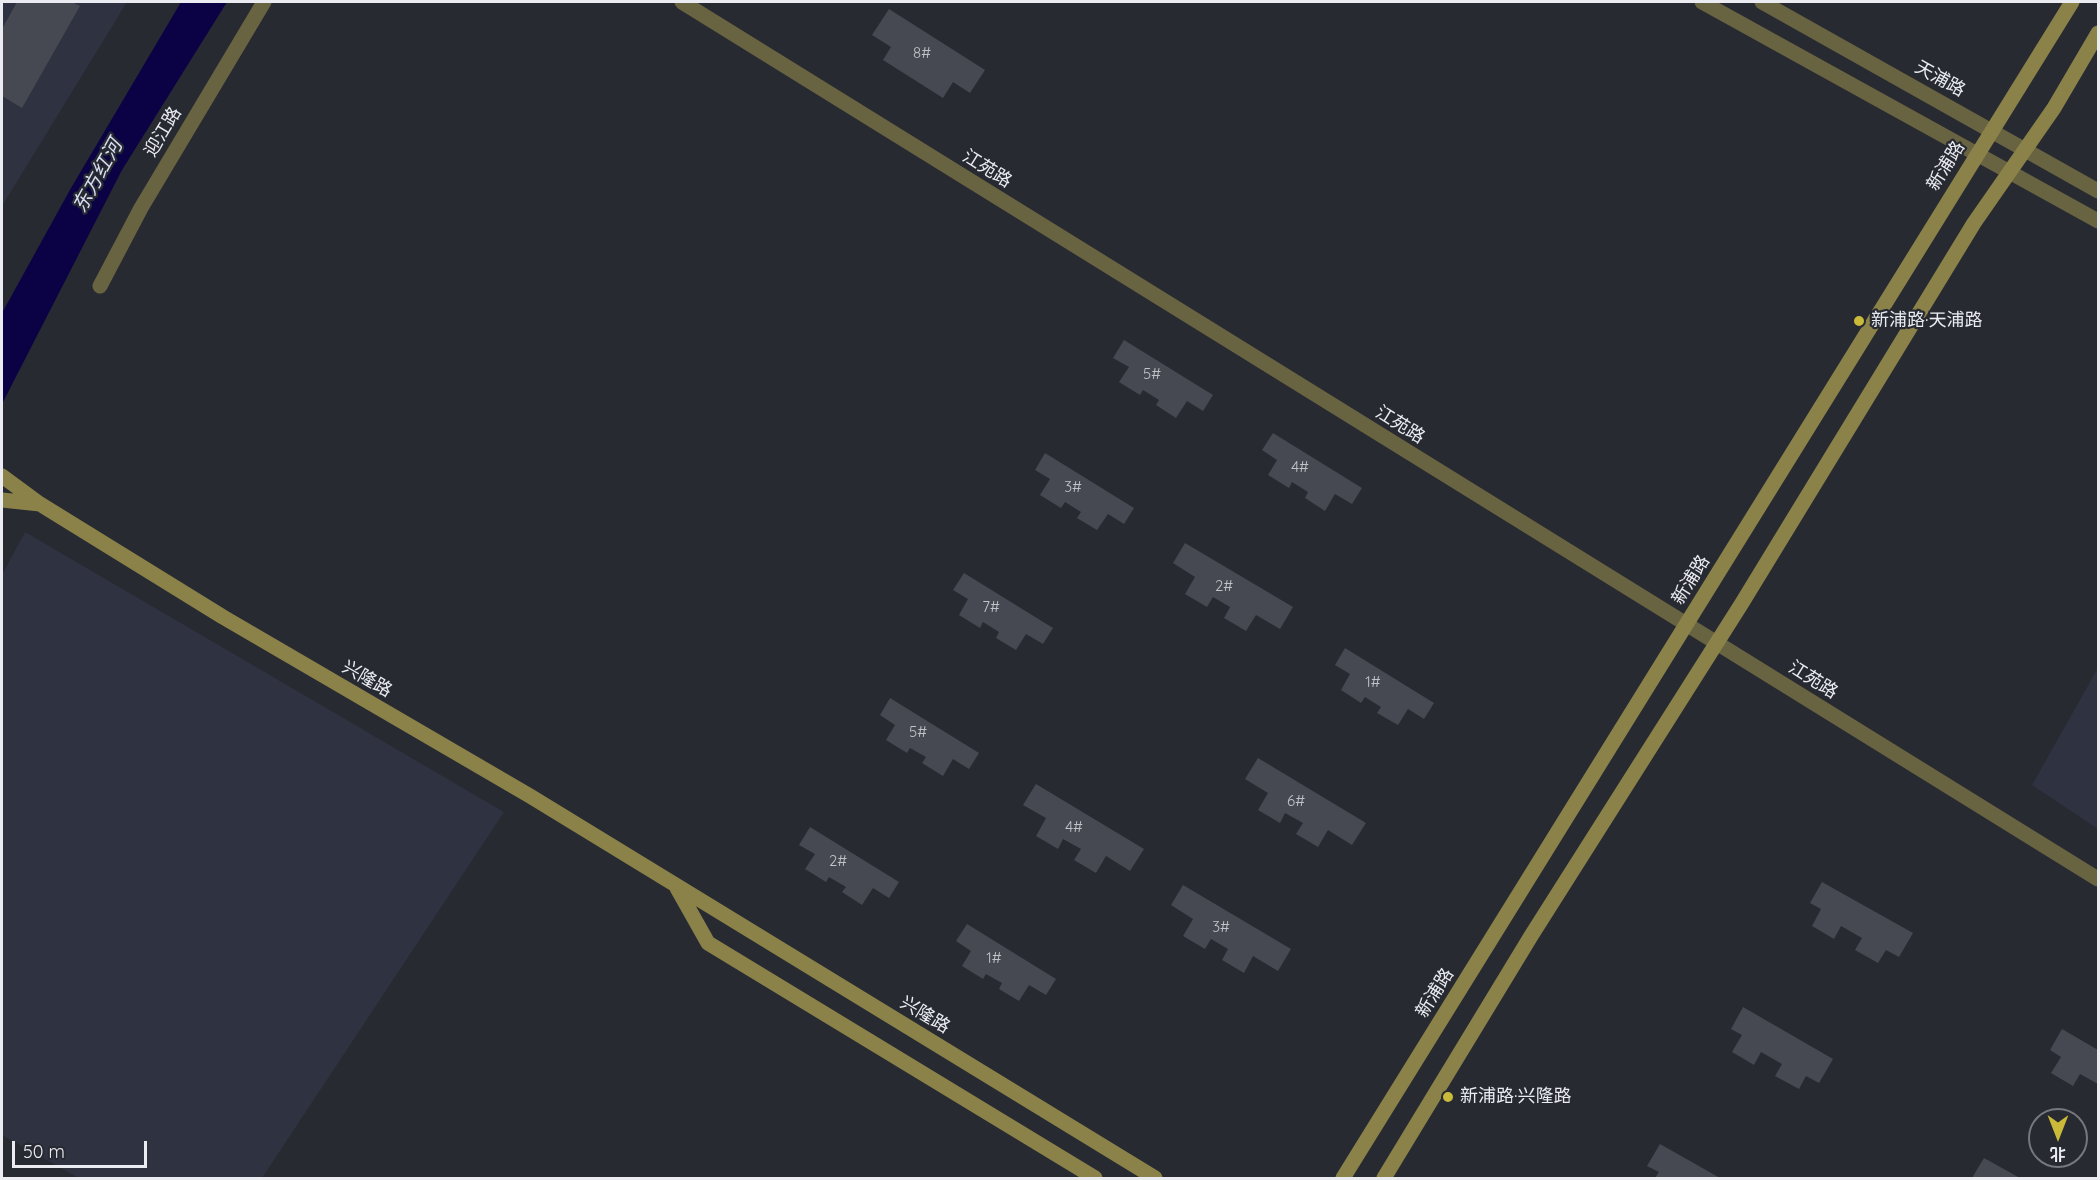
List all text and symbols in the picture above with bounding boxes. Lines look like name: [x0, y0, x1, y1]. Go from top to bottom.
house number: 8#: [913, 44, 931, 62]
street label: 天浦路: [1911, 56, 1969, 102]
street label: 迎江路: [140, 103, 186, 161]
water label: 东方红河: [68, 135, 128, 217]
street label: 新浦路: [1923, 137, 1969, 195]
street label: 江苑路: [958, 146, 1016, 192]
place label: 新浦路·天浦路: [1871, 310, 1983, 332]
marker: 新浦路·天浦路: [1852, 314, 1866, 328]
house number: 5#: [1143, 365, 1161, 383]
street label: 江苑路: [1371, 402, 1429, 448]
house number: 4#: [1291, 458, 1309, 476]
house number: 3#: [1064, 478, 1082, 496]
street label: 新浦路: [1668, 551, 1714, 609]
house number: 2#: [1215, 577, 1233, 595]
house number: 7#: [982, 598, 1000, 616]
street label: 兴隆路: [338, 656, 396, 702]
street label: 江苑路: [1784, 657, 1842, 703]
house number: 1#: [1365, 673, 1381, 691]
house number: 5#: [909, 723, 927, 741]
house number: 6#: [1287, 792, 1305, 810]
house number: 4#: [1065, 818, 1083, 836]
house number: 2#: [829, 852, 847, 870]
house number: 3#: [1212, 918, 1230, 936]
house number: 1#: [986, 949, 1002, 967]
street label: 新浦路: [1412, 964, 1458, 1022]
street label: 兴隆路: [896, 992, 954, 1038]
place label: 新浦路·兴隆路: [1460, 1086, 1572, 1108]
marker: 新浦路·兴隆路: [1441, 1090, 1455, 1104]
north arrow: [2028, 1108, 2088, 1168]
scale bar: [15, 1129, 150, 1167]
text: 50 m: [23, 1140, 65, 1163]
text: 北: [2050, 1144, 2066, 1164]

